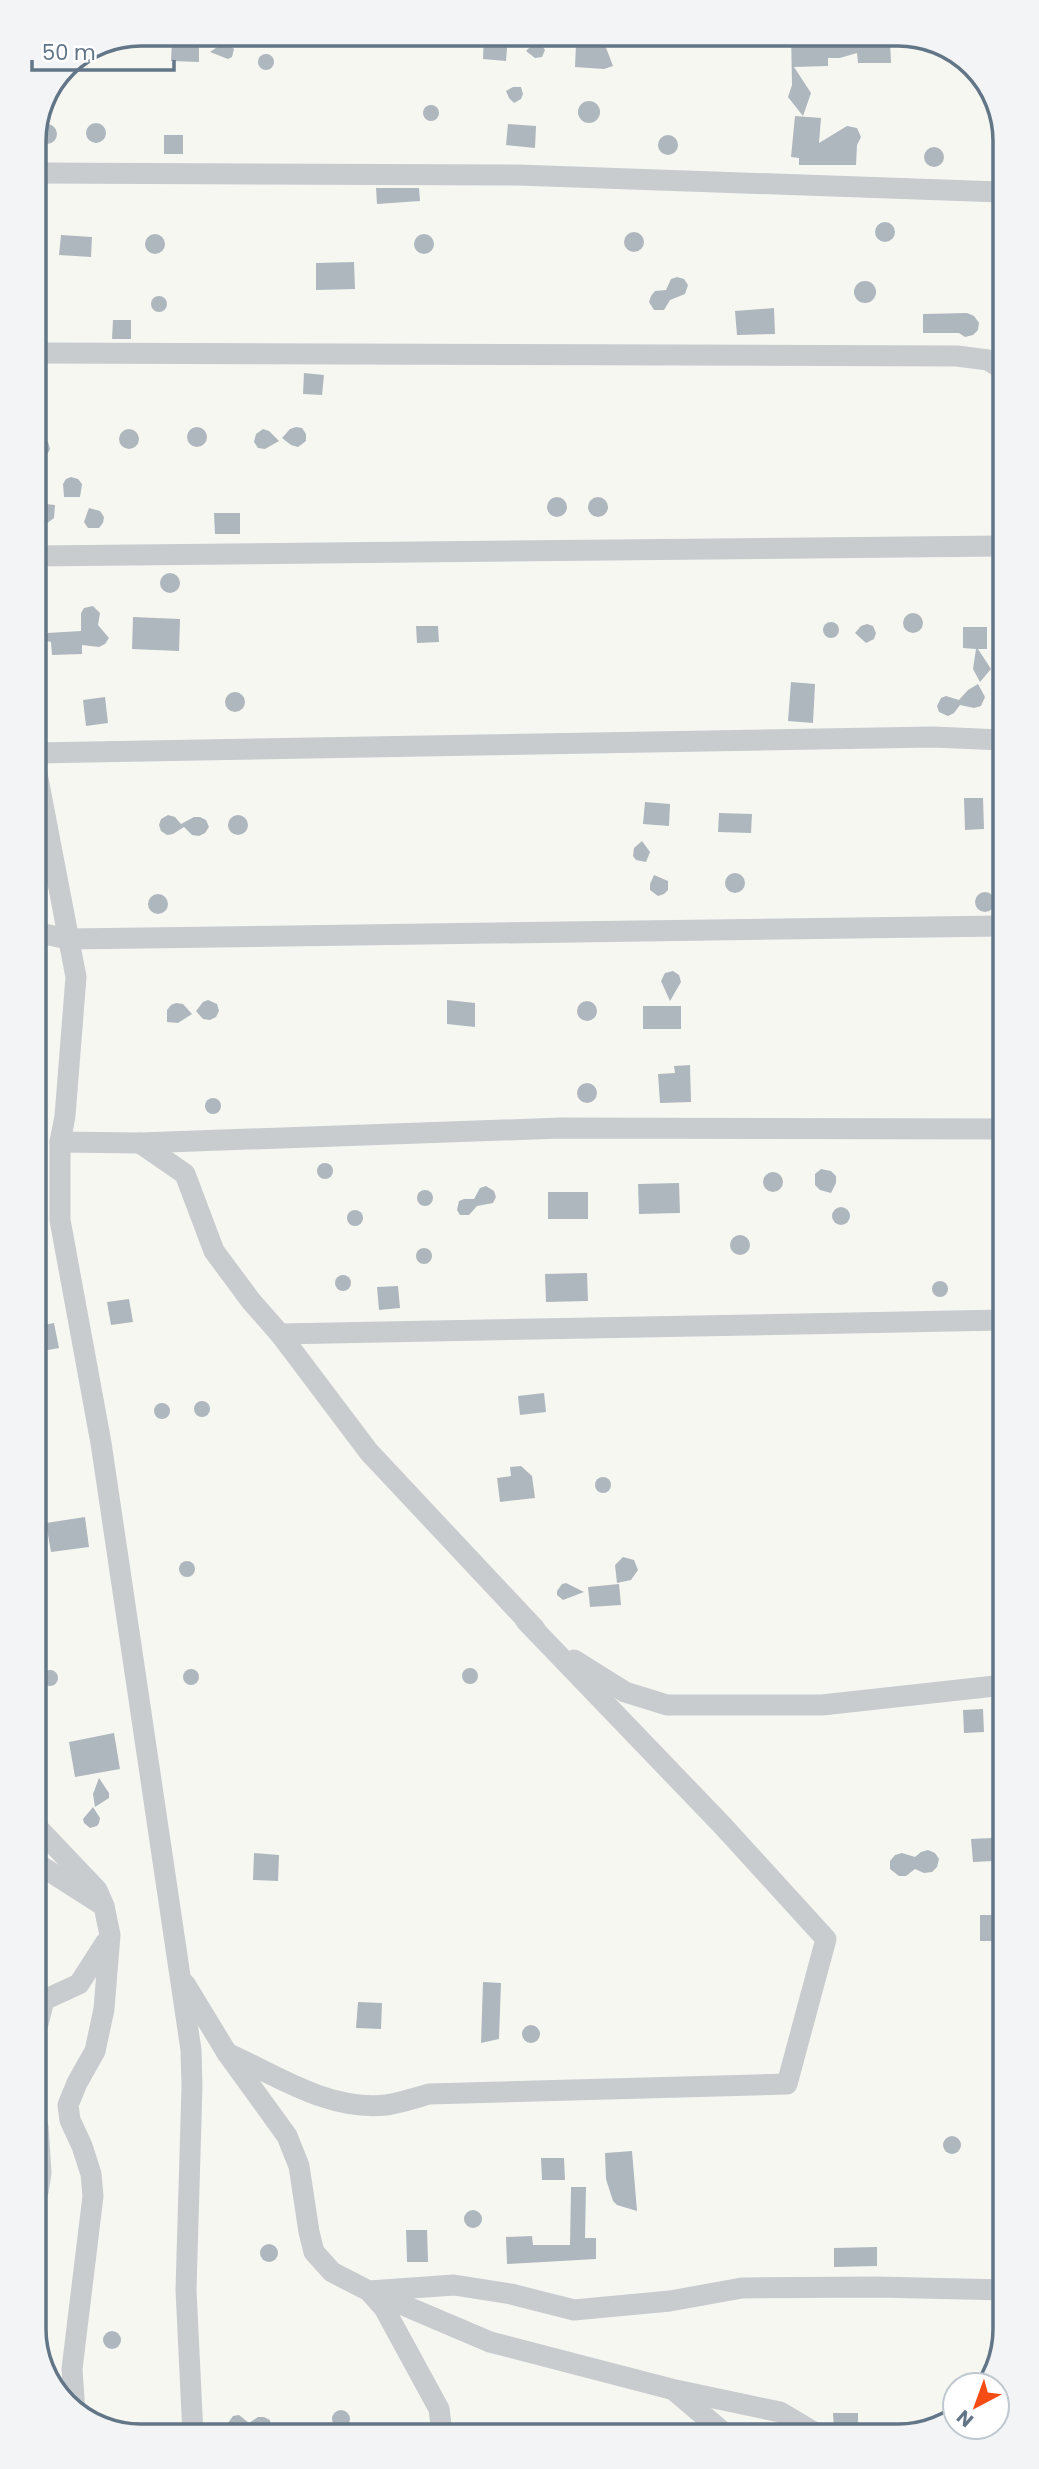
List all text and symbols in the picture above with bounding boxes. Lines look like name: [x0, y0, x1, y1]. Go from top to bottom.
scale bar: [32, 28, 173, 72]
text: 50 m: [42, 38, 96, 67]
north arrow: [941, 2371, 1011, 2441]
text: N: [951, 2404, 979, 2433]

